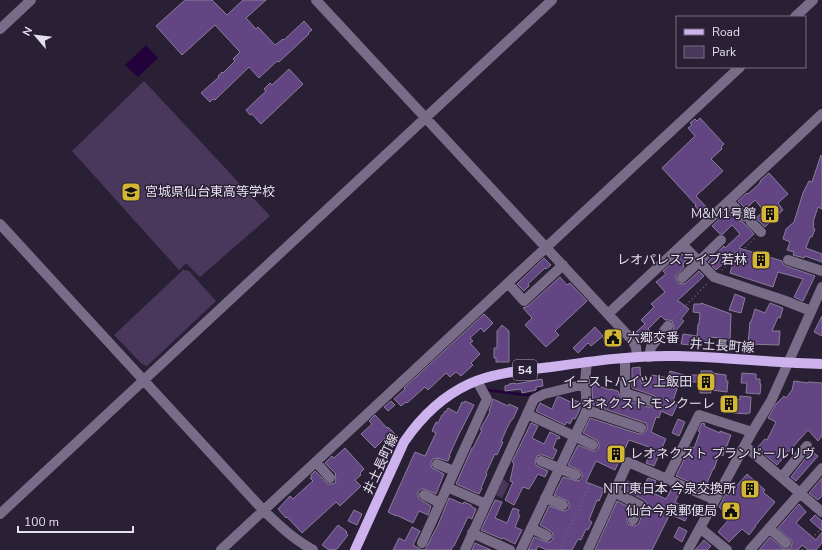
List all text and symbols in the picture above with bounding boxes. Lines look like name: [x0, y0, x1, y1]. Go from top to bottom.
north arrow: [16, 16, 56, 56]
legend: [676, 16, 806, 68]
text: N: [19, 24, 36, 39]
text: Road: [712, 24, 740, 40]
text: Park: [712, 44, 737, 60]
school or university icon: 宮城県仙台東高等学校: [120, 181, 142, 203]
place label: 宮城県仙台東高等学校: [145, 183, 275, 201]
building icon: M&M1号館: [759, 203, 781, 225]
place label: M&M1号館: [691, 205, 756, 223]
building icon: レオパレスライブ若林: [750, 249, 772, 271]
place label: レオパレスライブ若林: [617, 251, 747, 269]
public building icon: 六郷交番: [602, 327, 624, 349]
place label: 六郷交番: [627, 329, 679, 347]
street label: 井土長町線: [689, 335, 755, 357]
road number: 54: [513, 360, 537, 380]
building icon: イーストハイツ上飯田: [695, 371, 717, 393]
place label: イーストハイツ上飯田: [563, 373, 692, 391]
building icon: レオネクスト モンクーレ: [718, 393, 740, 415]
place label: レオネクスト モンクーレ: [569, 395, 715, 413]
street label: 井土長町線: [359, 431, 403, 497]
building icon: レオネクスト プランドールリヴ: [605, 443, 627, 465]
place label: レオネクスト プランドールリヴ: [630, 445, 815, 463]
building icon: NTT東日本 今泉交換所: [739, 478, 761, 500]
place label: NTT東日本 今泉交換所: [603, 480, 736, 498]
public building icon: 仙台今泉郵便局: [720, 500, 742, 522]
place label: 仙台今泉郵便局: [626, 502, 717, 520]
scale bar: [18, 508, 133, 534]
text: 100 m: [24, 514, 59, 530]

